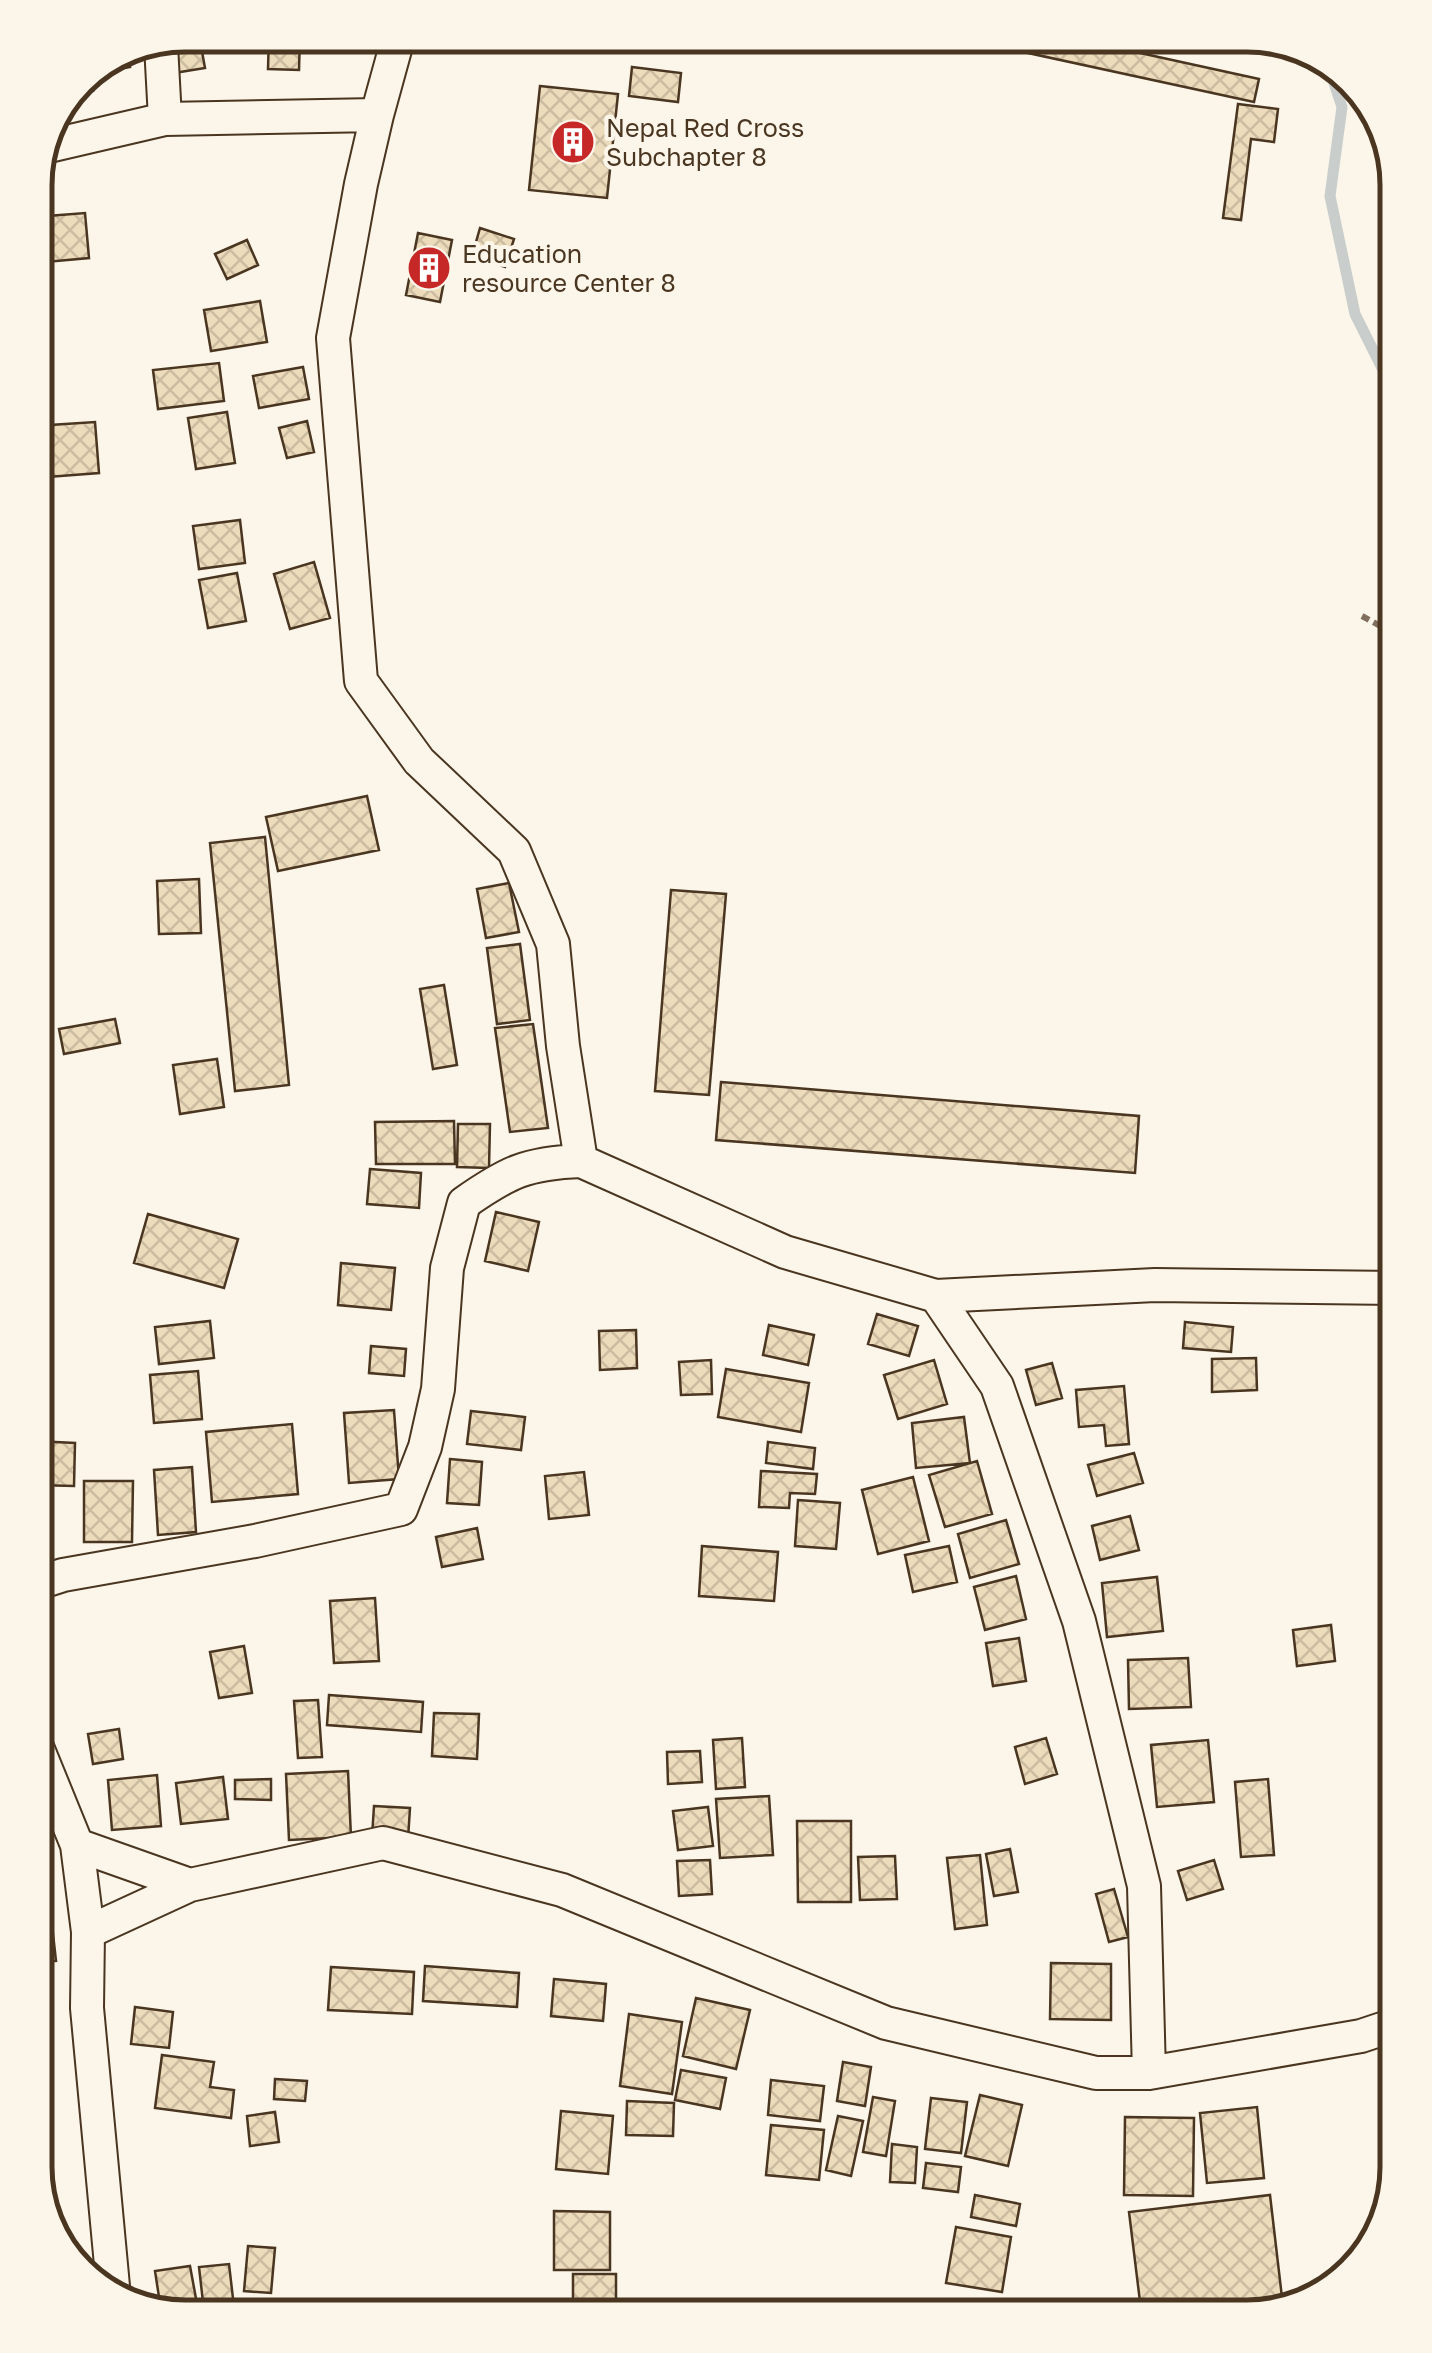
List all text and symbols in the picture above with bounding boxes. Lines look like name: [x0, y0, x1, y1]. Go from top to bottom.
place label: Nepal Red Cross Subchapter 8: [606, 112, 804, 172]
building icon: Nepal Red Cross Subchapter 8: [550, 119, 596, 165]
place label: Education resource Center 8: [462, 238, 676, 298]
building icon: Education resource Center 8: [406, 245, 452, 291]

